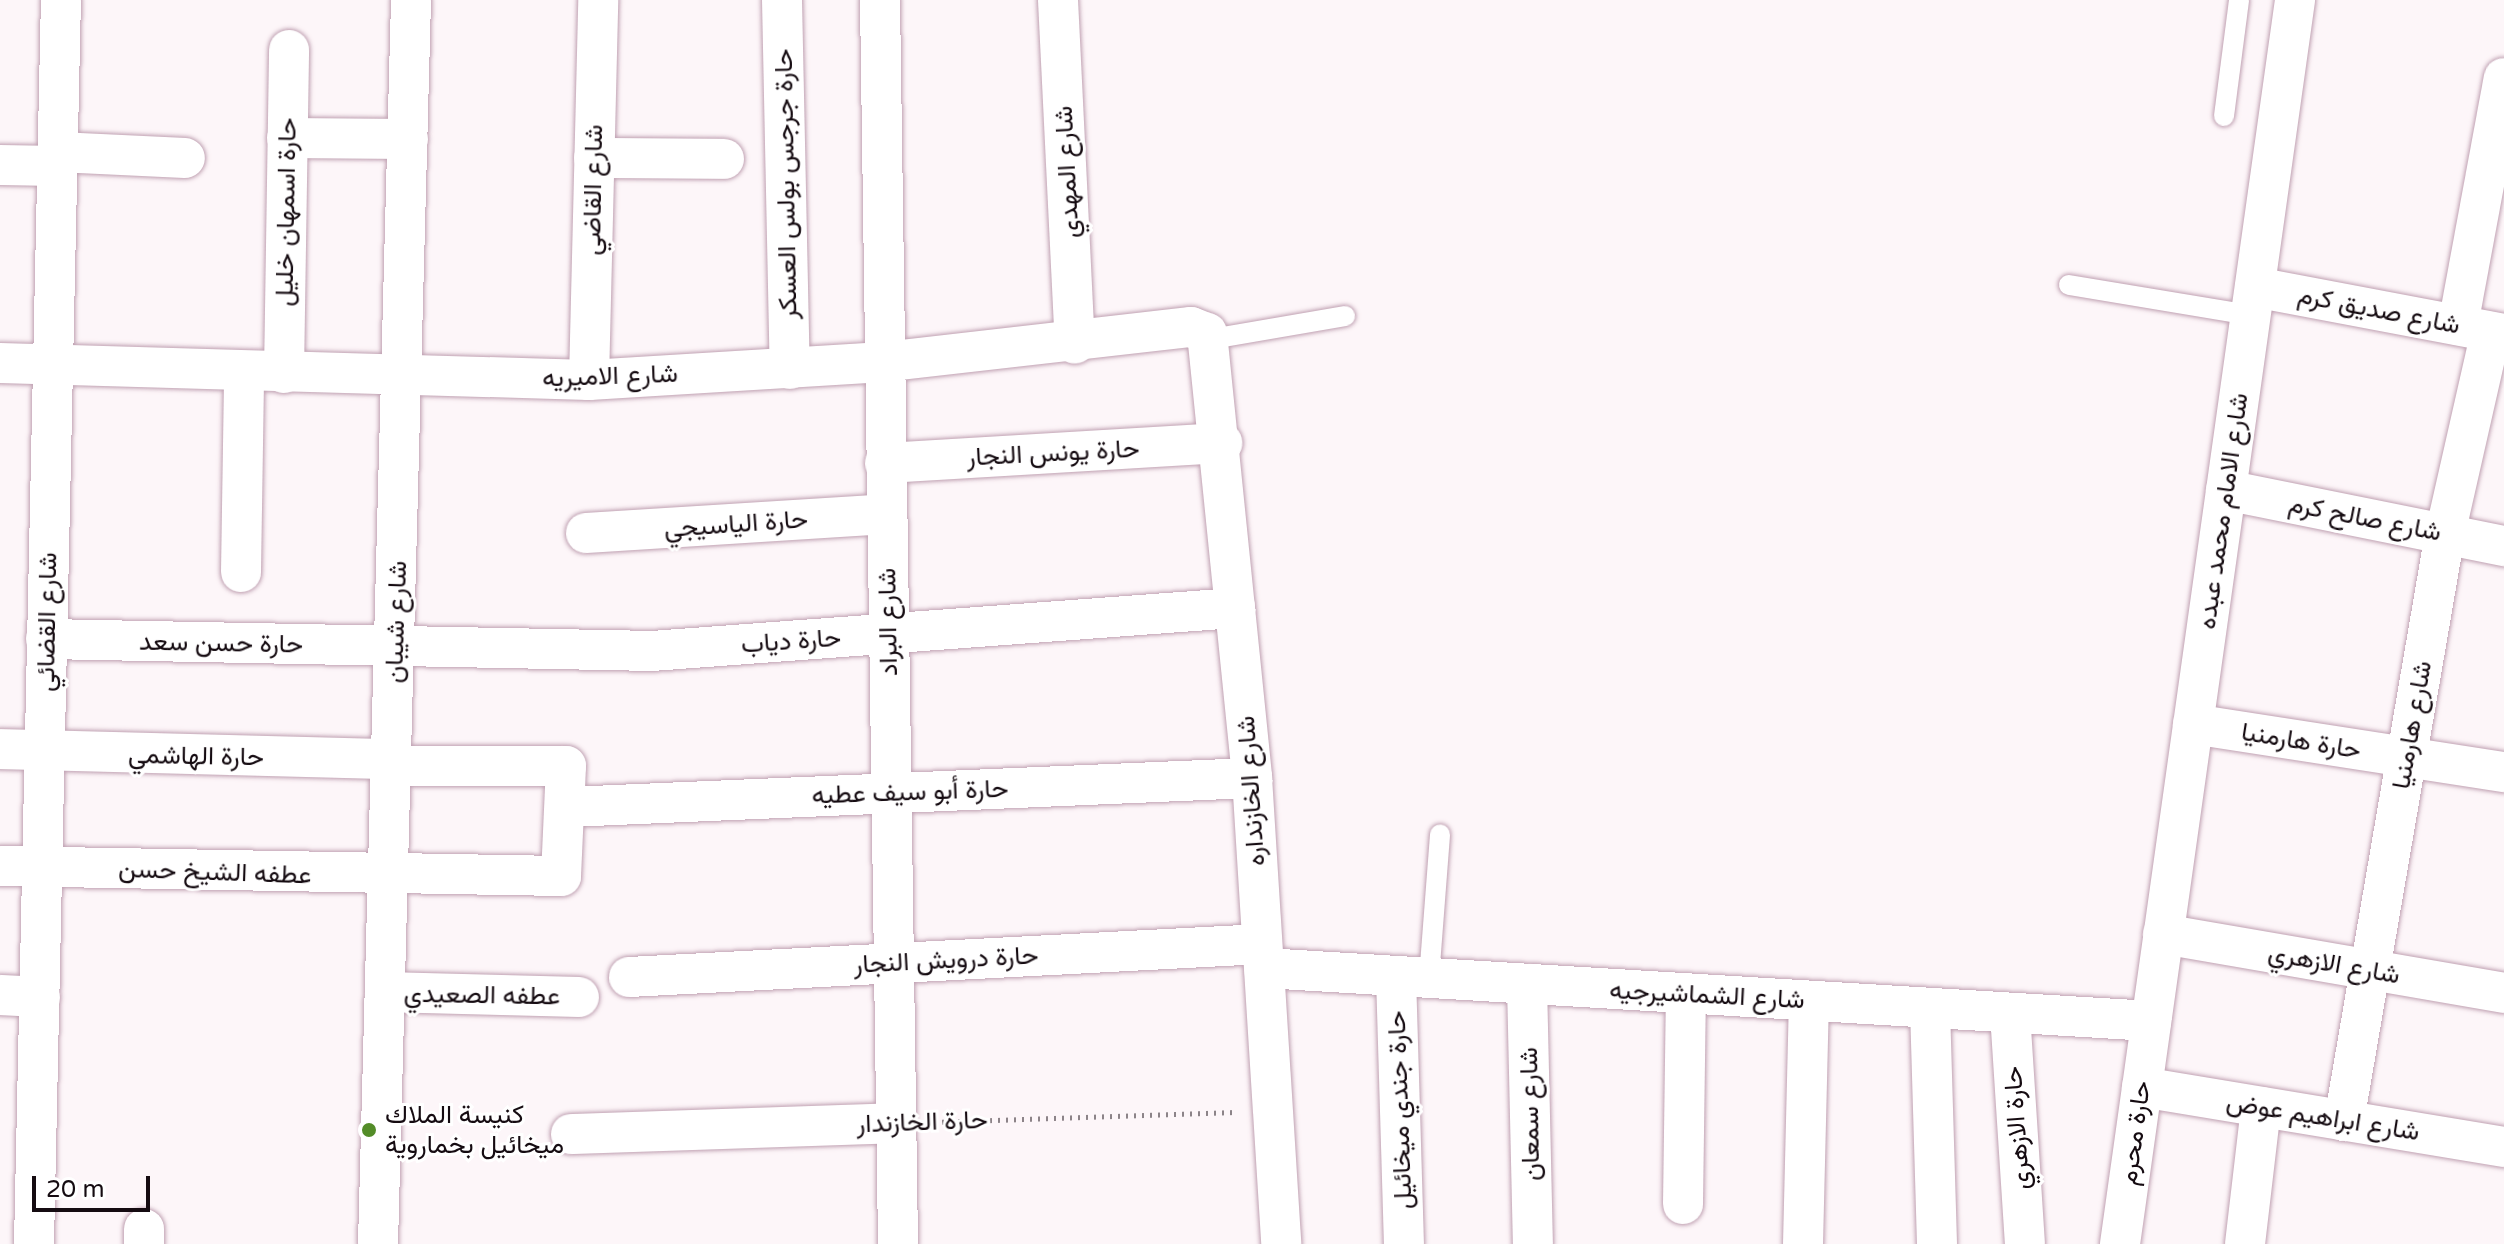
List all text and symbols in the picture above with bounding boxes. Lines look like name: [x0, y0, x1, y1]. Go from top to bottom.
street label: حارة جرجس بولس العسكر: [768, 48, 804, 320]
street label: شارع المهدي: [1048, 105, 1086, 239]
street label: حارة اسمهان خليل: [269, 117, 303, 307]
street label: شارع القاضي: [576, 124, 610, 256]
street label: شارع صديق كرم: [2295, 279, 2463, 341]
street label: شارع الاميريه: [542, 358, 678, 394]
street label: شارع الامام محمد عبده: [2191, 391, 2255, 631]
street label: حارة يونس النجار: [966, 433, 1140, 473]
street label: شارع صالح كرم: [2286, 488, 2444, 548]
street label: حارة الياسيجي: [663, 503, 809, 545]
street label: شارع القضائي: [30, 552, 64, 692]
street label: شارع شيبان: [378, 560, 414, 684]
street label: شارع البراد: [871, 568, 905, 676]
street label: حارة دياب: [740, 622, 842, 660]
street label: حارة حسن سعد: [139, 626, 303, 660]
street label: شارع هارمنيا: [2385, 658, 2439, 792]
street label: شارع الخازنداره: [1230, 715, 1272, 867]
street label: حارة هارمنيا: [2239, 716, 2363, 766]
street label: حارة الهاشمي: [128, 739, 264, 773]
street label: حارة أبو سيف عطيه: [811, 773, 1009, 811]
street label: عطفه الشيخ حسن: [118, 853, 312, 891]
street label: شارع الازهري: [2266, 937, 2402, 991]
street label: حارة درويش النجار: [853, 940, 1039, 980]
street label: شارع الشماشيرجيه: [1609, 974, 1805, 1016]
street label: عطفه الصعيدي: [403, 978, 561, 1012]
street label: حارة جندي ميخائيل: [1381, 1010, 1419, 1210]
street label: شارع سمعان: [1513, 1047, 1547, 1181]
street label: حارة الازهري: [1997, 1065, 2037, 1191]
street label: حارة محرم: [2112, 1079, 2158, 1187]
street label: شارع ابراهيم عوض: [2224, 1086, 2422, 1148]
place label: كنيسة الملاك ميخائيل بخماروية: [385, 1099, 564, 1160]
street label: حارة الخازندار: [856, 1104, 988, 1140]
marker: كنيسة الملاك ميخائيل بخماروية: [360, 1121, 378, 1139]
scale bar: [36, 1160, 154, 1210]
text: 20 m: [46, 1175, 104, 1204]

